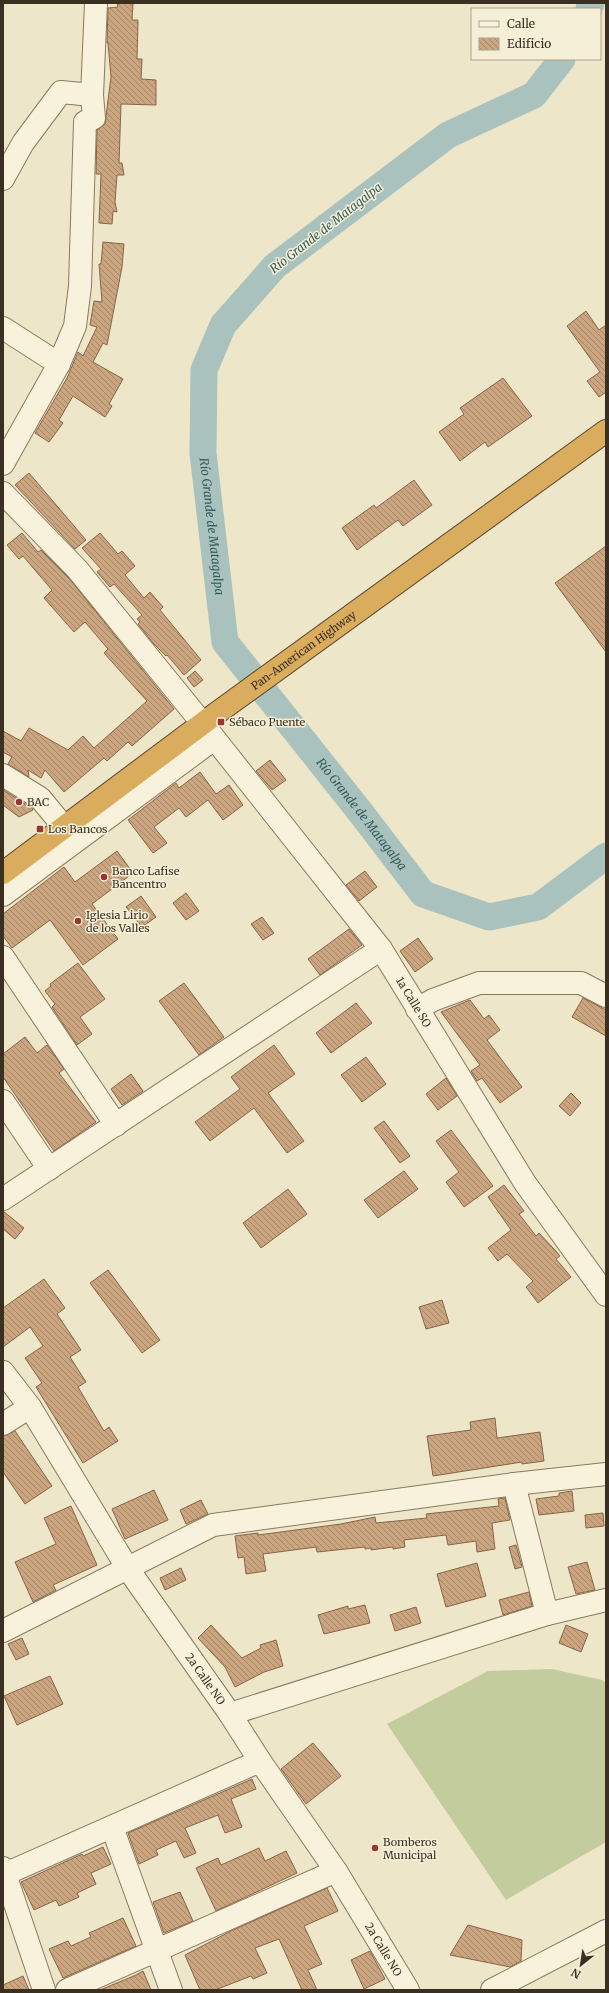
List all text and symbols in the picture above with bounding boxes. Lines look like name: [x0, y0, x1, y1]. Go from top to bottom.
legend: [471, 8, 601, 60]
text: Calle: [507, 16, 535, 31]
text: Edificio: [507, 36, 551, 51]
water label: Río Grande de Matagalpa: [267, 179, 385, 276]
water label: Río Grande de Matagalpa: [197, 457, 228, 596]
street label: Pan-American Highway: [248, 607, 359, 693]
place label: Sébaco Puente: [229, 715, 305, 729]
marker: Sébaco Puente: [216, 717, 226, 727]
water label: Río Grande de Matagalpa: [313, 755, 410, 873]
place label: BAC: [27, 795, 49, 809]
marker: BAC: [14, 797, 24, 807]
place label: Los Bancos: [48, 822, 107, 836]
marker: Los Bancos: [35, 824, 45, 834]
place label: Banco Lafise Bancentro: [112, 864, 180, 891]
marker: Banco Lafise Bancentro: [99, 872, 109, 882]
place label: Iglesia Lirio de los Valles: [86, 908, 150, 935]
marker: Iglesia Lirio de los Valles: [73, 916, 83, 926]
street label: 1a Calle SO: [393, 974, 434, 1030]
street label: 2a Calle NO: [182, 1650, 228, 1708]
place label: Bomberos Municipal: [383, 1835, 437, 1862]
marker: Bomberos Municipal: [370, 1843, 380, 1853]
street label: 2a Calle NO: [362, 1920, 405, 1979]
north arrow: [561, 1945, 601, 1985]
text: N: [568, 1965, 583, 1982]

